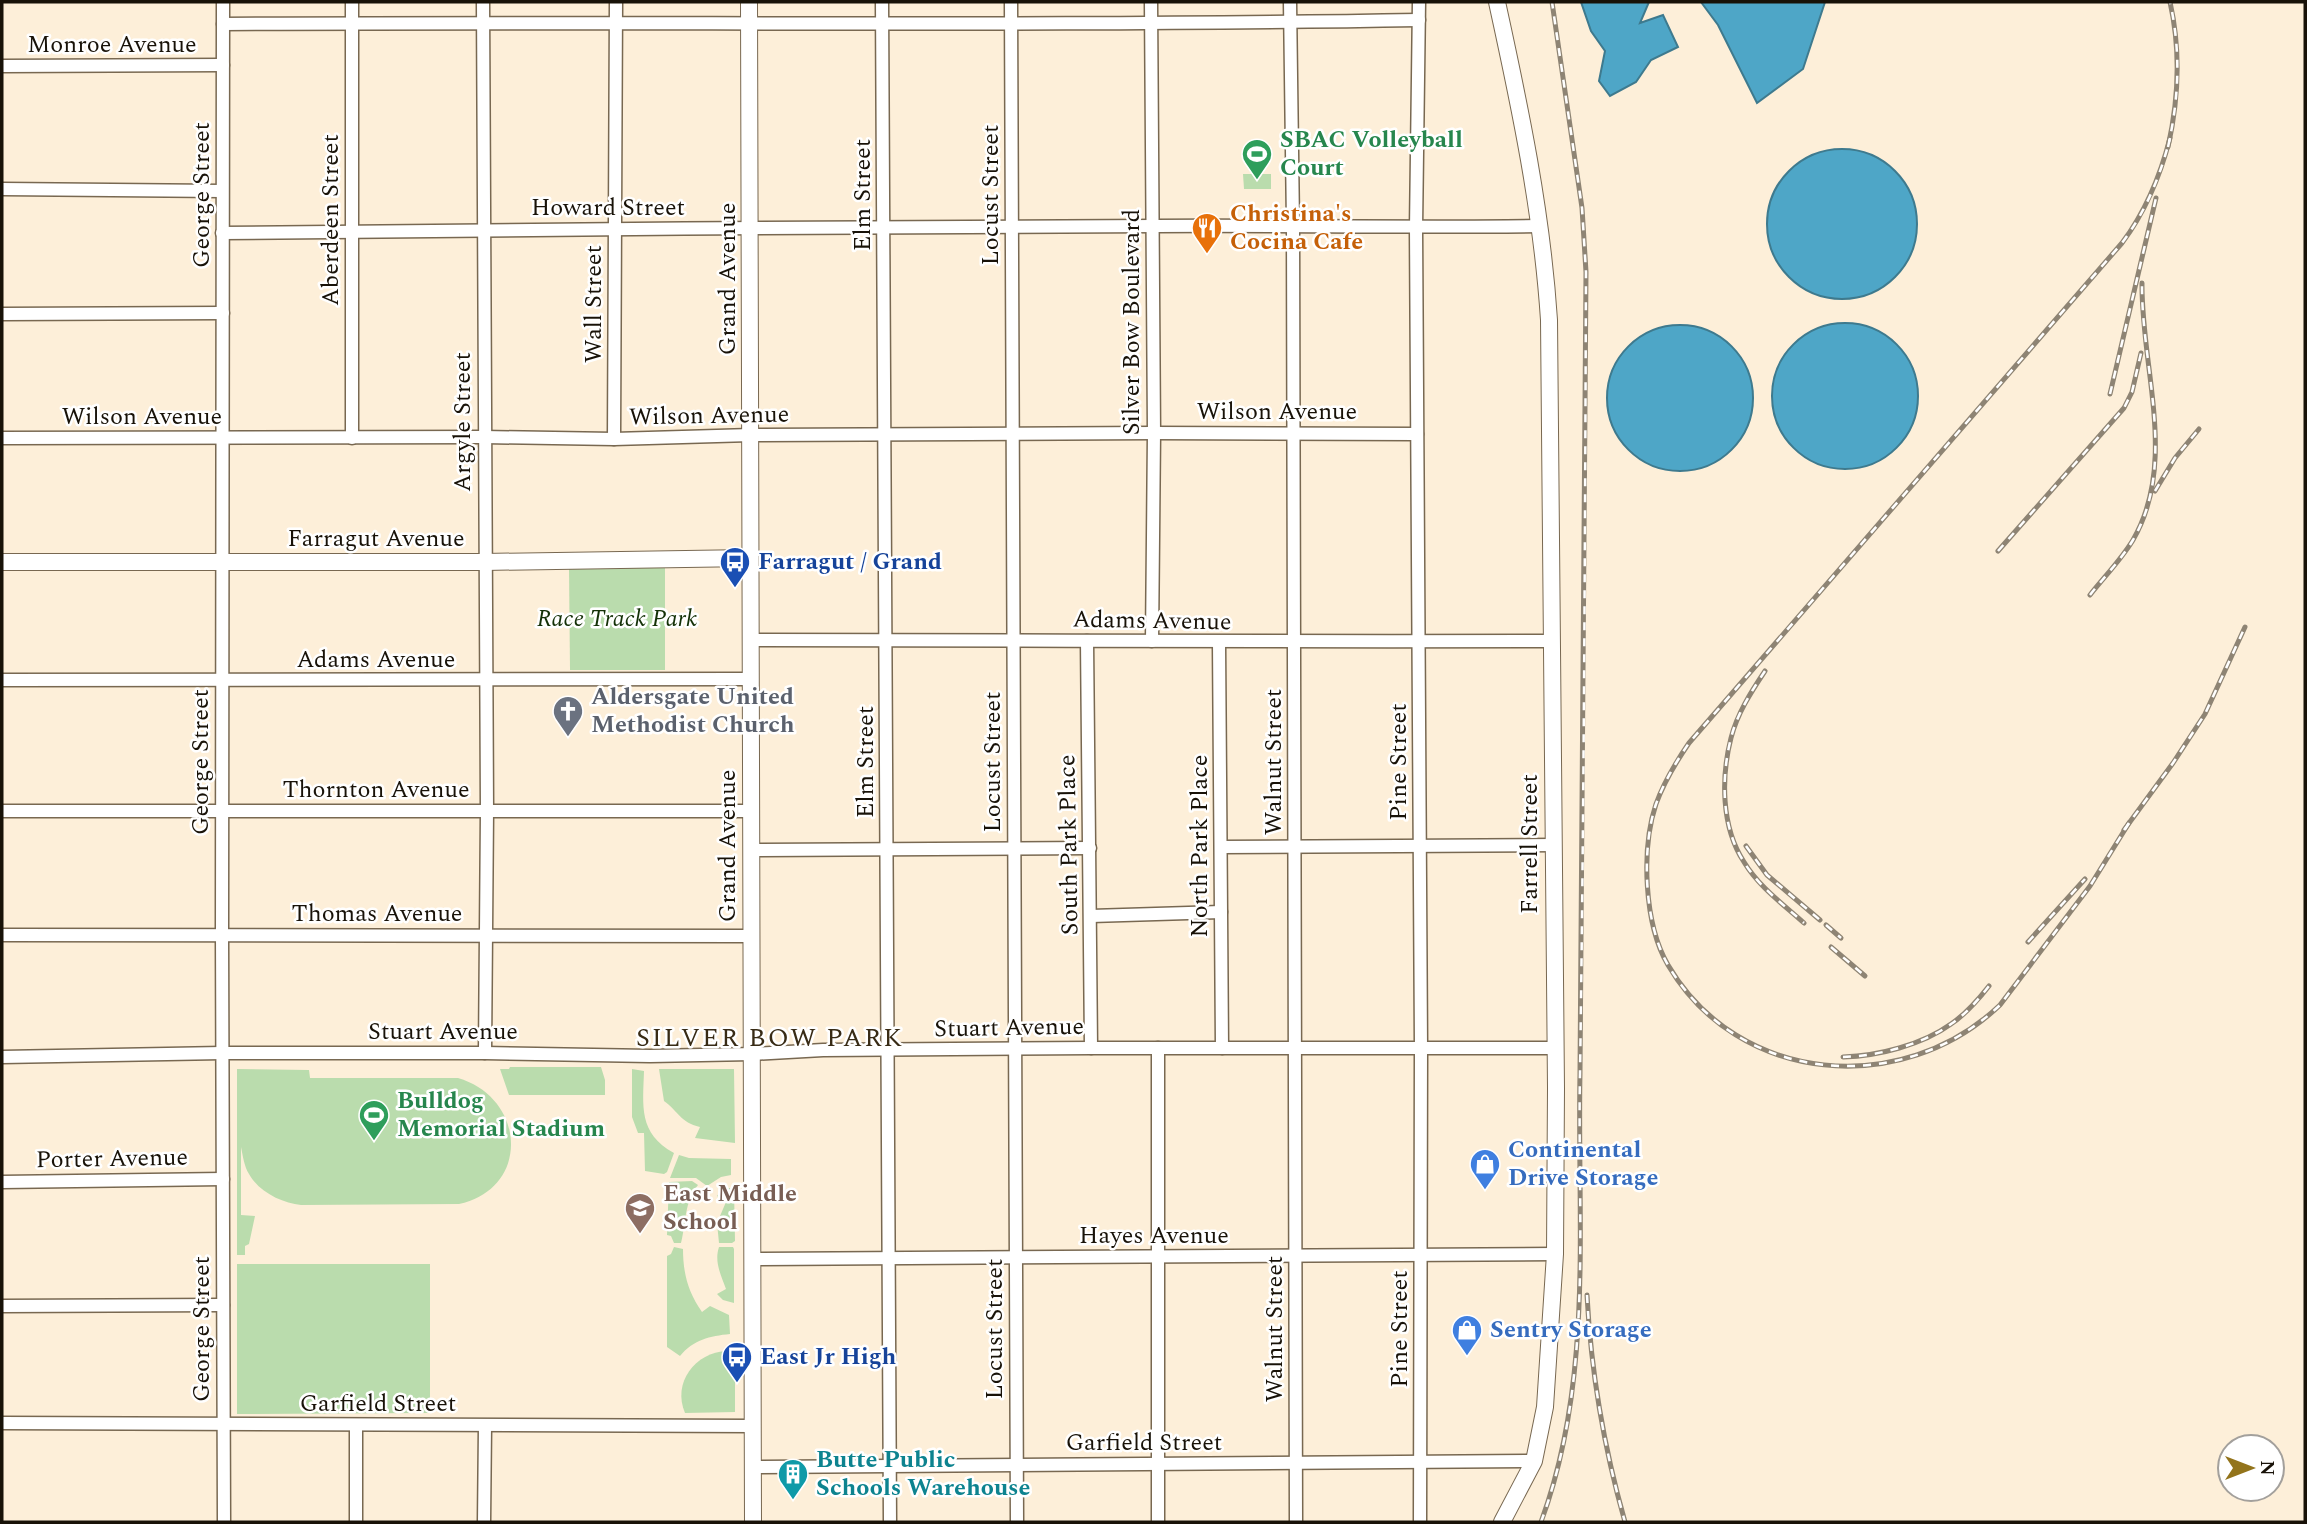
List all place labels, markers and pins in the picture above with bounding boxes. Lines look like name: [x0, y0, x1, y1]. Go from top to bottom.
place label: SBAC Volleyball Court: [1280, 122, 1463, 186]
sports icon: SBAC Volleyball Court: [1240, 137, 1274, 181]
place label: Christina's Cocina Cafe: [1230, 196, 1363, 260]
restaurant icon: Christina's Cocina Cafe: [1190, 211, 1224, 255]
place label: Farragut / Grand: [758, 544, 942, 580]
bus stop icon: Farragut / Grand: [718, 545, 752, 589]
place label: Aldersgate United Methodist Church: [591, 679, 795, 743]
church icon: Aldersgate United Methodist Church: [551, 694, 585, 738]
place label: Bulldog Memorial Stadium: [397, 1083, 605, 1147]
sports icon: Bulldog Memorial Stadium: [357, 1098, 391, 1142]
place label: Continental Drive Storage: [1508, 1132, 1658, 1196]
shop icon: Continental Drive Storage: [1468, 1147, 1502, 1191]
place label: East Middle School: [663, 1176, 797, 1240]
school or university icon: East Middle School: [623, 1191, 657, 1235]
place label: Sentry Storage: [1490, 1312, 1652, 1348]
shop icon: Sentry Storage: [1450, 1313, 1484, 1357]
place label: East Jr High: [760, 1339, 897, 1375]
bus stop icon: East Jr High: [720, 1340, 754, 1384]
place label: Butte Public Schools Warehouse: [816, 1442, 1031, 1506]
building icon: Butte Public Schools Warehouse: [776, 1457, 810, 1501]

